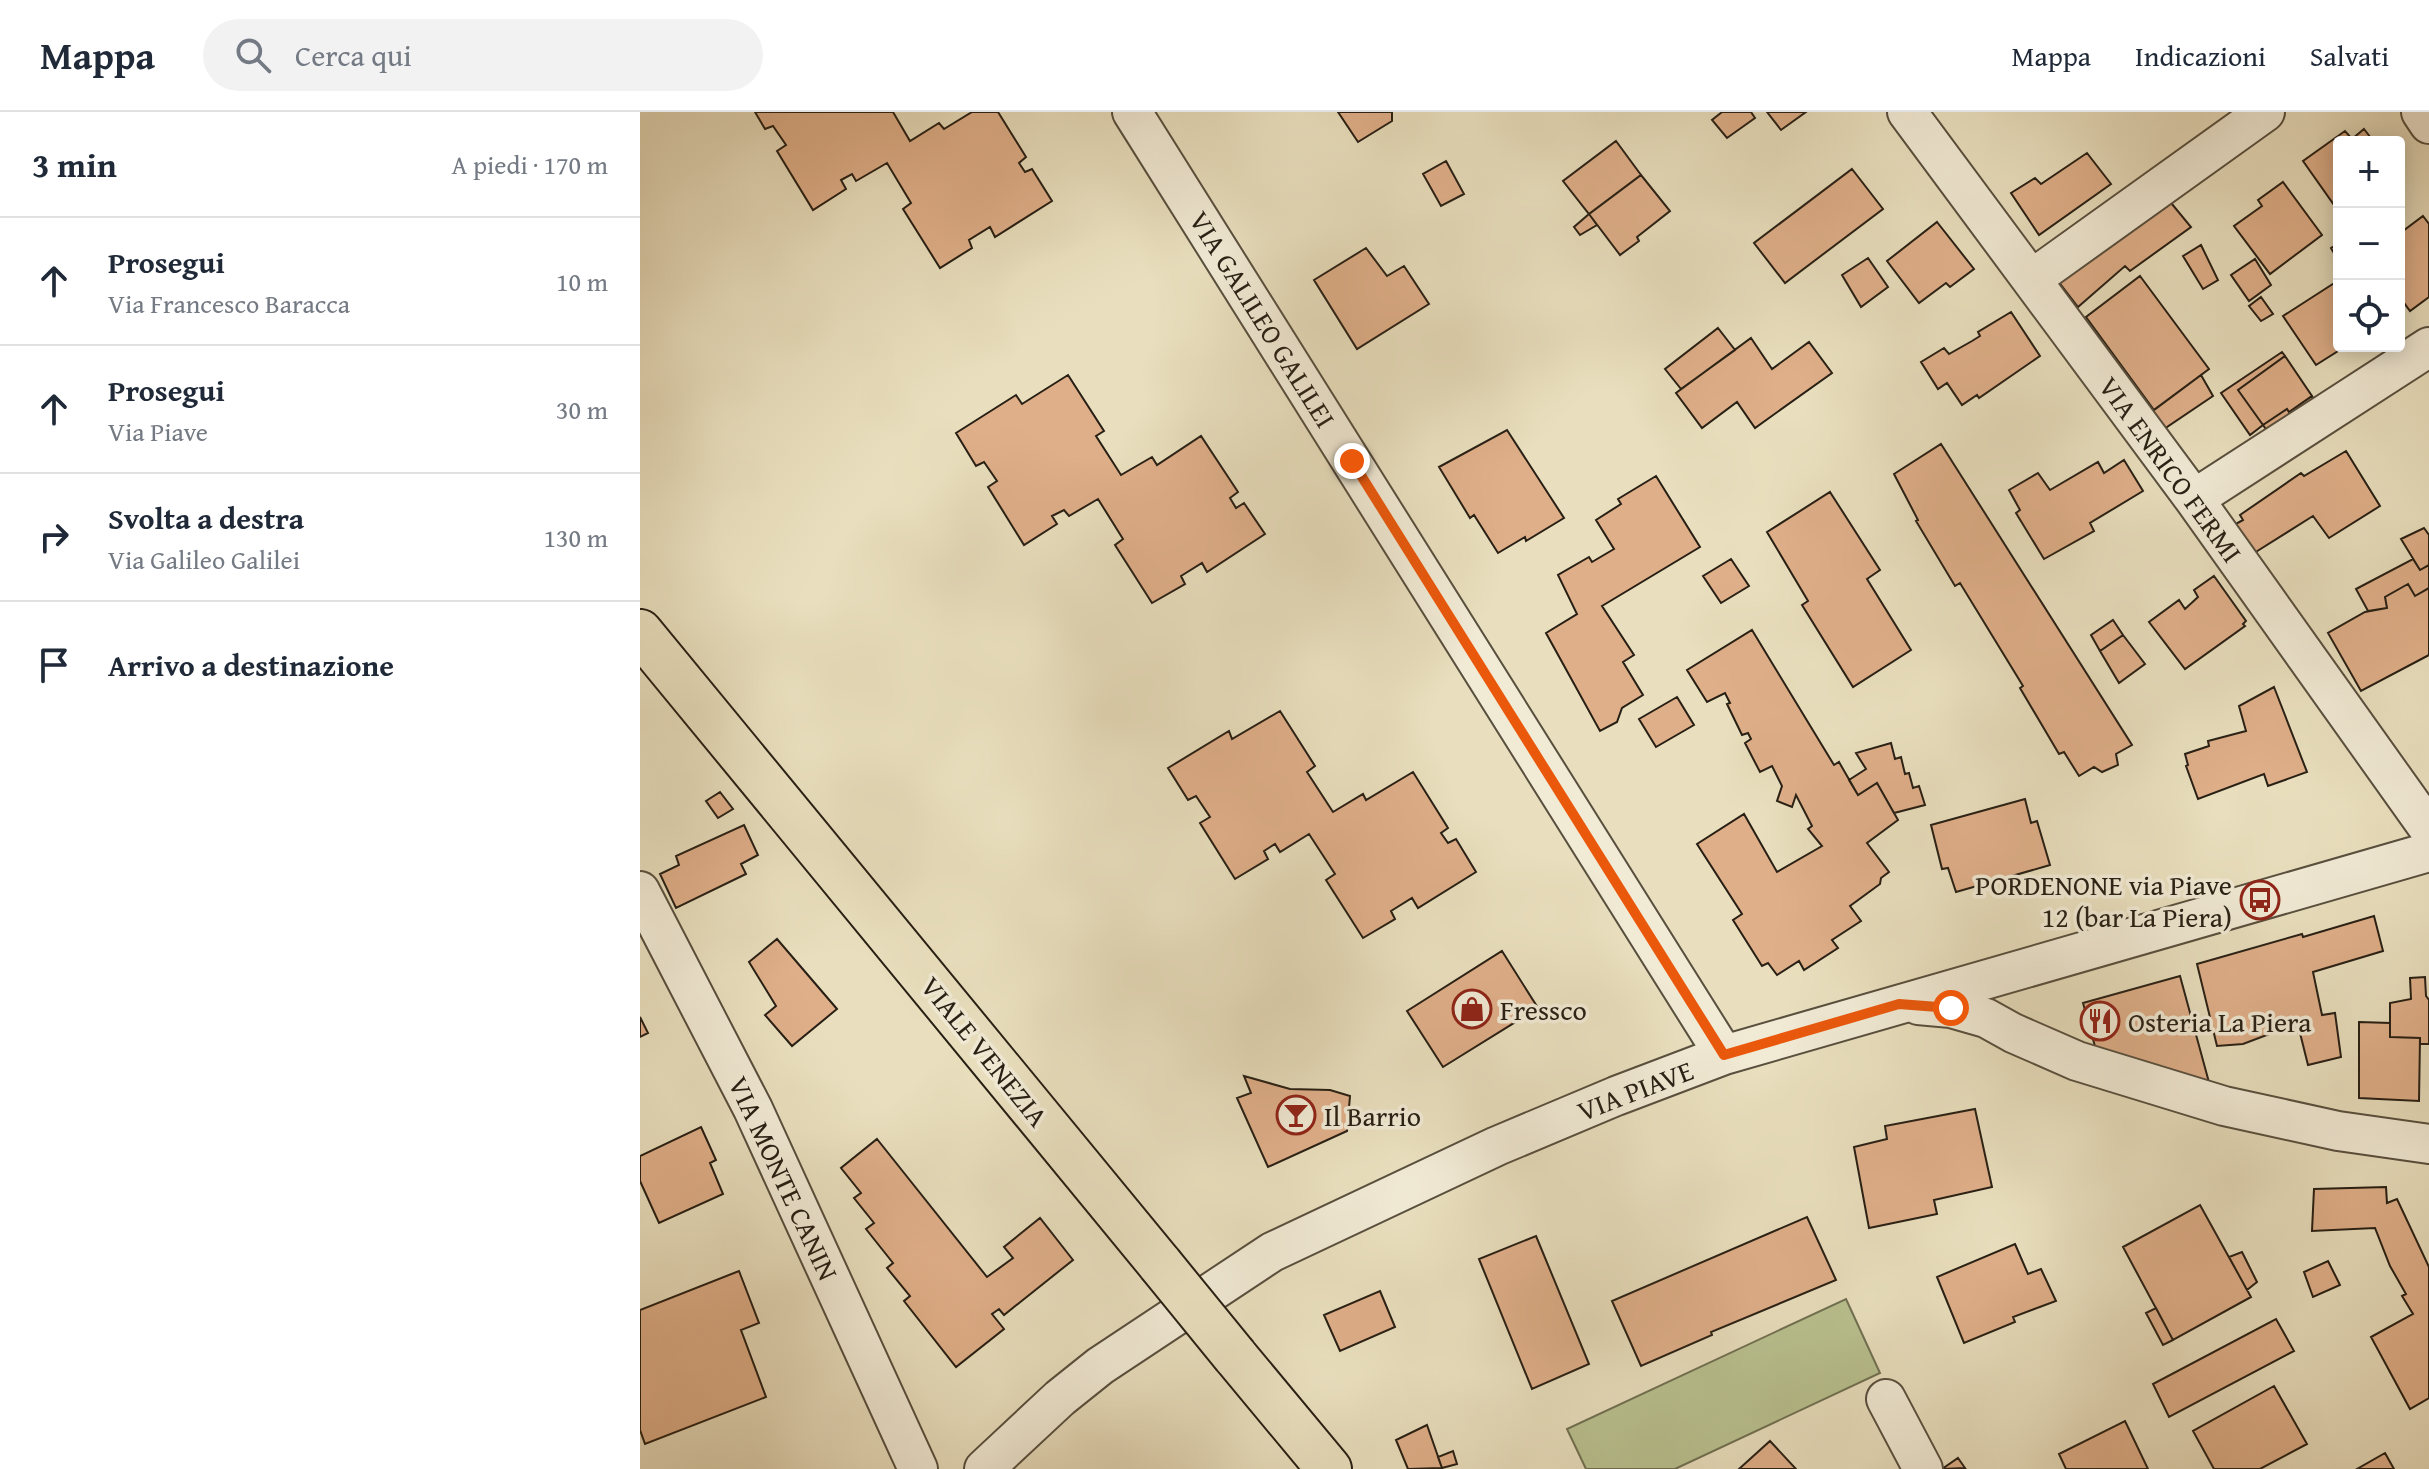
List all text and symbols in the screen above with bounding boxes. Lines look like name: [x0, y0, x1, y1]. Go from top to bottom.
search box: [203, 19, 763, 91]
text: Mappa: [40, 27, 155, 83]
icon: search: [231, 33, 275, 77]
text: Cerca qui: [295, 33, 412, 77]
text: Mappa: [2011, 35, 2091, 76]
text: Indicazioni: [2135, 35, 2266, 76]
text: Salvati: [2310, 35, 2389, 76]
map controls: [2333, 136, 2405, 352]
button: +: [2333, 136, 2405, 208]
text: 3 min: [32, 140, 117, 189]
text: A piedi · 170 m: [452, 145, 608, 184]
street label: VIA GALILEO GALILEI: [1180, 203, 1346, 435]
button: −: [2333, 208, 2405, 280]
text: Prosegui: [108, 240, 225, 284]
icon: ahead: [32, 259, 76, 303]
text: 10 m: [556, 262, 608, 301]
button: locate: [2333, 280, 2405, 352]
text: Via Francesco Baracca: [108, 284, 350, 323]
street label: VIA ENRICO FERMI: [2089, 367, 2253, 571]
text: Prosegui: [108, 368, 225, 412]
icon: ahead: [32, 387, 76, 431]
text: 30 m: [556, 390, 608, 429]
text: Via Piave: [108, 412, 208, 451]
route end: [1334, 443, 1370, 479]
text: Svolta a destra: [108, 496, 304, 540]
icon: right: [32, 515, 76, 559]
text: 130 m: [543, 518, 608, 557]
text: Via Galileo Galilei: [108, 540, 300, 579]
icon: arrive: [32, 643, 76, 687]
text: Arrivo a destinazione: [108, 643, 394, 687]
place label: PORDENONE via Piave 12 (bar La Piera): [1975, 864, 2232, 937]
bus stop icon: PORDENONE via Piave 12 (bar La Piera): [2239, 879, 2281, 921]
street label: VIALE VENEZIA: [911, 967, 1059, 1135]
shop icon: Fressco: [1451, 988, 1493, 1030]
place label: Fressco: [1500, 989, 1587, 1030]
route start: [1933, 990, 1969, 1026]
restaurant icon: Osteria La Piera: [2079, 1000, 2121, 1042]
place label: Osteria La Piera: [2128, 1001, 2312, 1042]
street label: VIA PIAVE: [1571, 1049, 1699, 1131]
street label: VIA MONTE CANIN: [719, 1069, 849, 1287]
bar icon: Il Barrio: [1275, 1094, 1317, 1136]
place label: Il Barrio: [1324, 1095, 1421, 1136]

